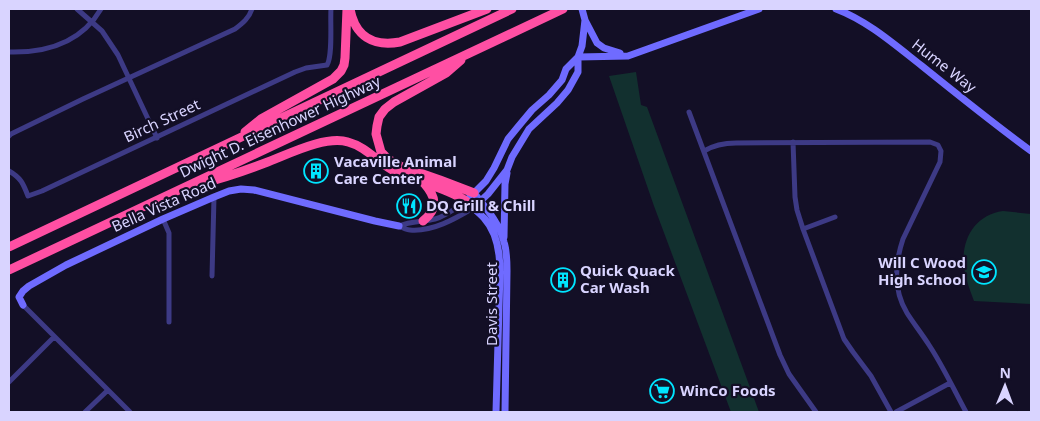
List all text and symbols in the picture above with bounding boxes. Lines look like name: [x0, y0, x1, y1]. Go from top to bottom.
street label: Hume Way: [908, 34, 981, 97]
street label: Dwight D. Eisenhower Highway: [176, 70, 384, 182]
street label: Birch Street: [120, 94, 203, 146]
place label: Vacaville Animal Care Center: [334, 151, 457, 188]
building icon: Vacaville Animal Care Center: [303, 158, 329, 184]
street label: Bella Vista Road: [108, 172, 219, 236]
restaurant icon: DQ Grill & Chill: [396, 193, 422, 219]
place label: DQ Grill & Chill: [426, 195, 536, 215]
place label: Will C Wood High School: [878, 252, 966, 289]
school or university icon: Will C Wood High School: [971, 259, 997, 285]
place label: Quick Quack Car Wash: [580, 260, 675, 297]
street label: Davis Street: [481, 262, 501, 346]
building icon: Quick Quack Car Wash: [550, 267, 576, 293]
north arrow: [980, 361, 1030, 411]
text: N: [999, 363, 1011, 382]
supermarket icon: WinCo Foods: [649, 378, 675, 404]
place label: WinCo Foods: [680, 380, 776, 400]

